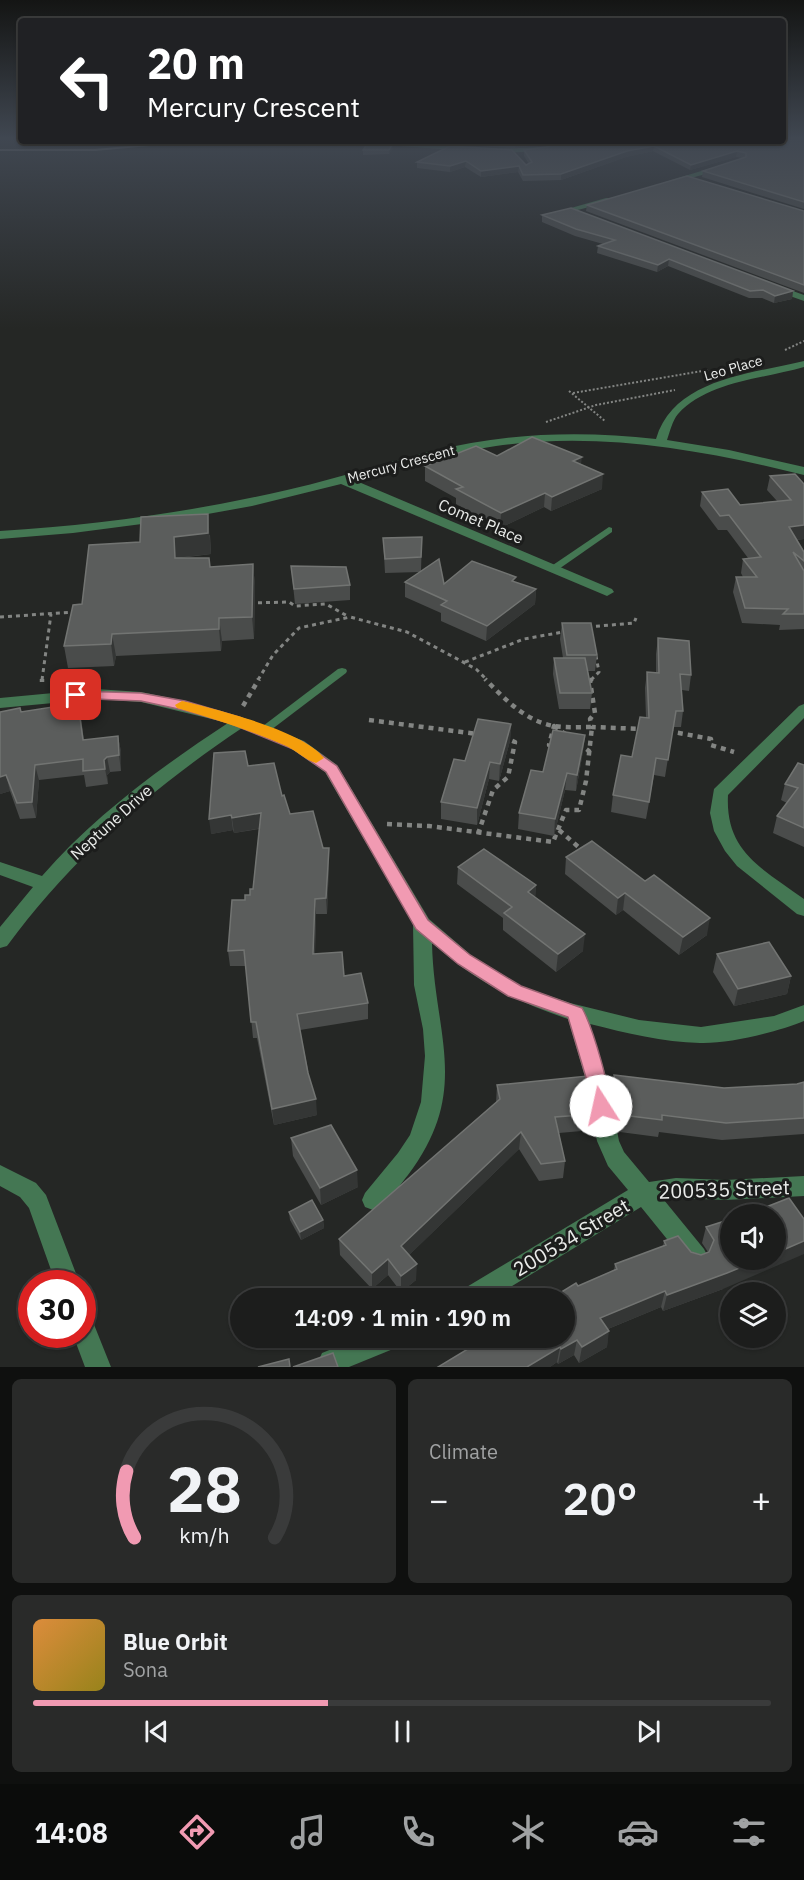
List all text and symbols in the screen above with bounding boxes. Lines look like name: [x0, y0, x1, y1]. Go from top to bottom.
text: 20 m: [147, 36, 245, 91]
icon: left: [48, 42, 126, 120]
text: Mercury Crescent: [147, 89, 360, 124]
street label: Leo Place: [702, 351, 765, 385]
street label: Mercury Crescent: [345, 441, 457, 487]
street label: Comet Place: [435, 494, 527, 548]
pin: [50, 669, 101, 720]
icon: arrive: [59, 678, 92, 711]
street label: Neptune Drive: [66, 780, 156, 864]
position arrow: [569, 1074, 633, 1138]
street label: 200535 Street: [658, 1173, 790, 1205]
street label: 200534 Street: [508, 1192, 634, 1282]
map controls: [720, 1204, 786, 1348]
button: sound: [720, 1204, 786, 1270]
speed limit sign: 30: [18, 1270, 96, 1348]
button: layers: [720, 1282, 786, 1348]
text: 14:09 · 1 min · 190 m: [294, 1303, 511, 1332]
text: Climate: [429, 1438, 498, 1465]
text: 28: [167, 1448, 241, 1529]
text: 20°: [562, 1469, 638, 1527]
text: −: [429, 1478, 449, 1521]
text: +: [751, 1478, 771, 1521]
text: km/h: [179, 1521, 229, 1549]
text: Blue Orbit: [123, 1627, 228, 1656]
text: Sona: [123, 1656, 168, 1683]
icon: previous: [140, 1715, 173, 1748]
icon: pause: [386, 1715, 419, 1748]
icon: next: [632, 1715, 665, 1748]
icon: directions: [176, 1811, 218, 1853]
icon: music: [287, 1811, 329, 1853]
icon: phone: [397, 1811, 439, 1853]
icon: climate: [507, 1811, 549, 1853]
icon: car: [617, 1811, 659, 1853]
icon: filters: [728, 1811, 770, 1853]
text: 14:08: [34, 1815, 108, 1850]

